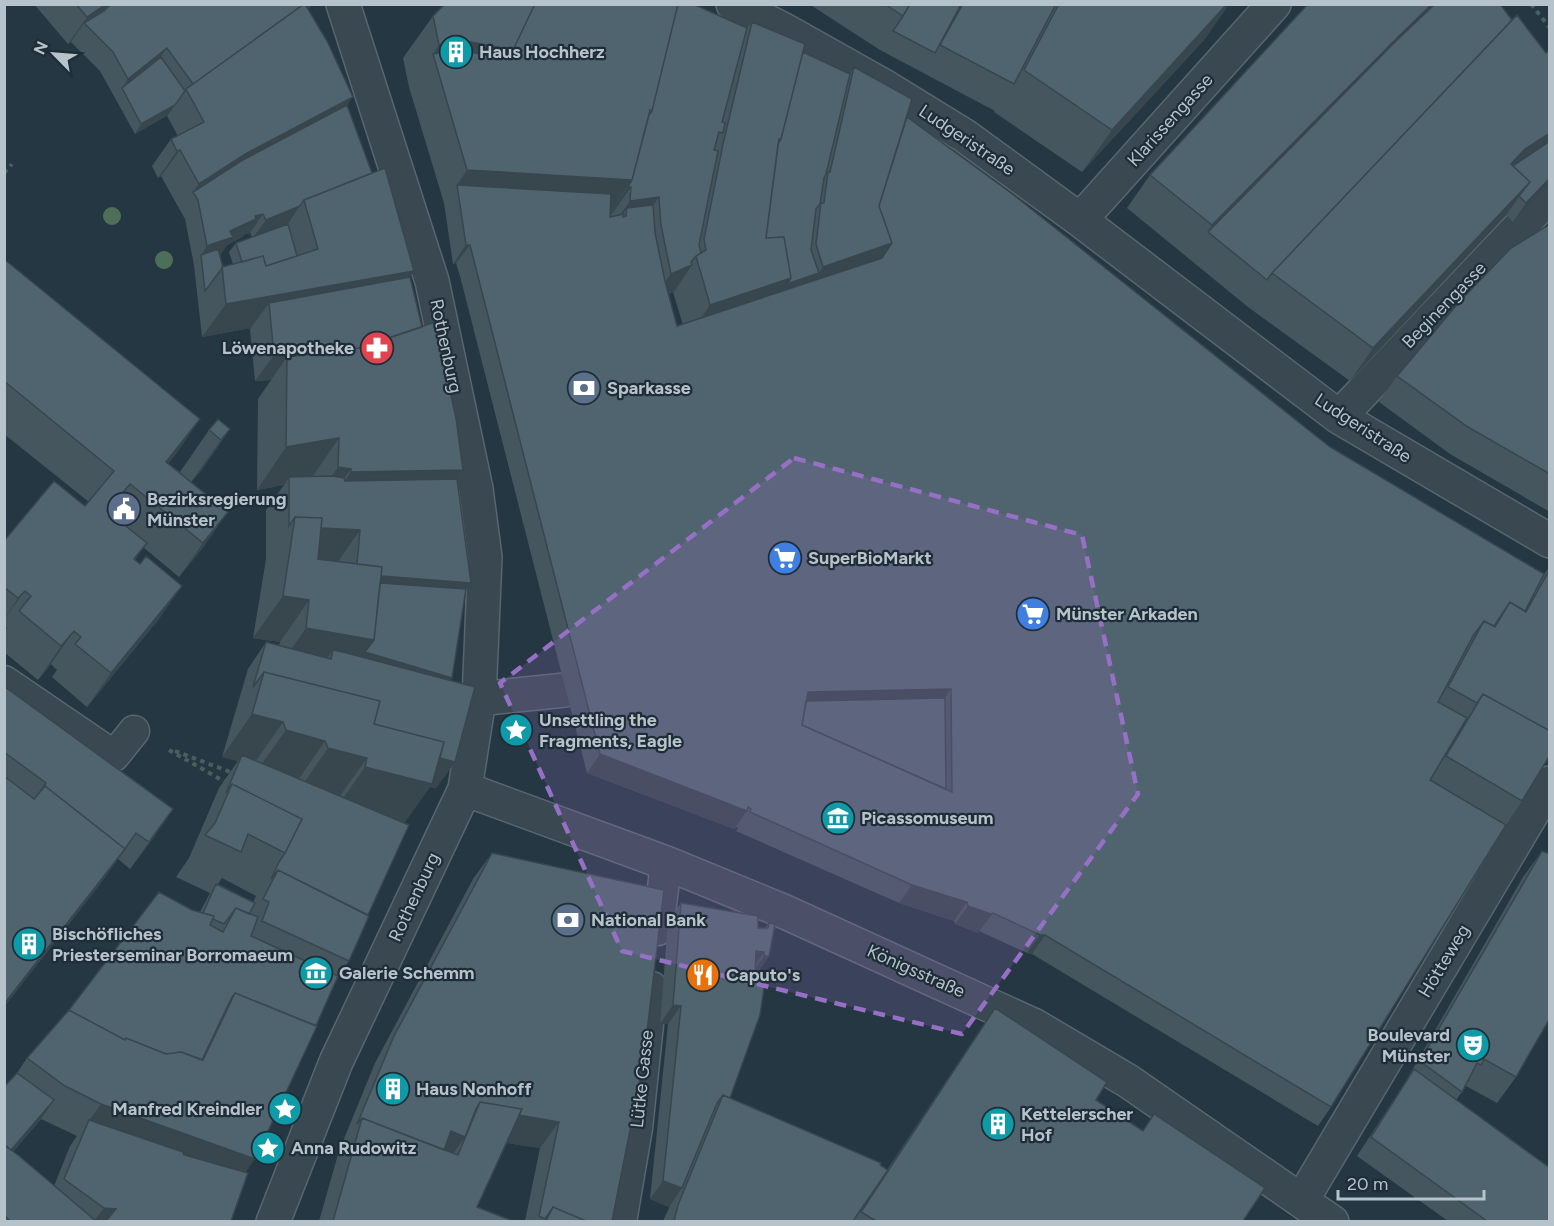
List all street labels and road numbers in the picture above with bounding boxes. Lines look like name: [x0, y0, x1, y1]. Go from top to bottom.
street label: Klarissengasse: [1123, 69, 1218, 171]
street label: Ludgeristraße: [915, 100, 1019, 180]
street label: Beginengasse: [1397, 257, 1491, 353]
street label: Rothenburg: [425, 297, 467, 395]
street label: Ludgeristraße: [1310, 389, 1416, 468]
street label: Rothenburg: [384, 849, 444, 945]
street label: Hötteweg: [1414, 920, 1474, 1002]
street label: Königsstraße: [864, 940, 969, 1002]
street label: Lütke Gasse: [626, 1029, 658, 1129]

